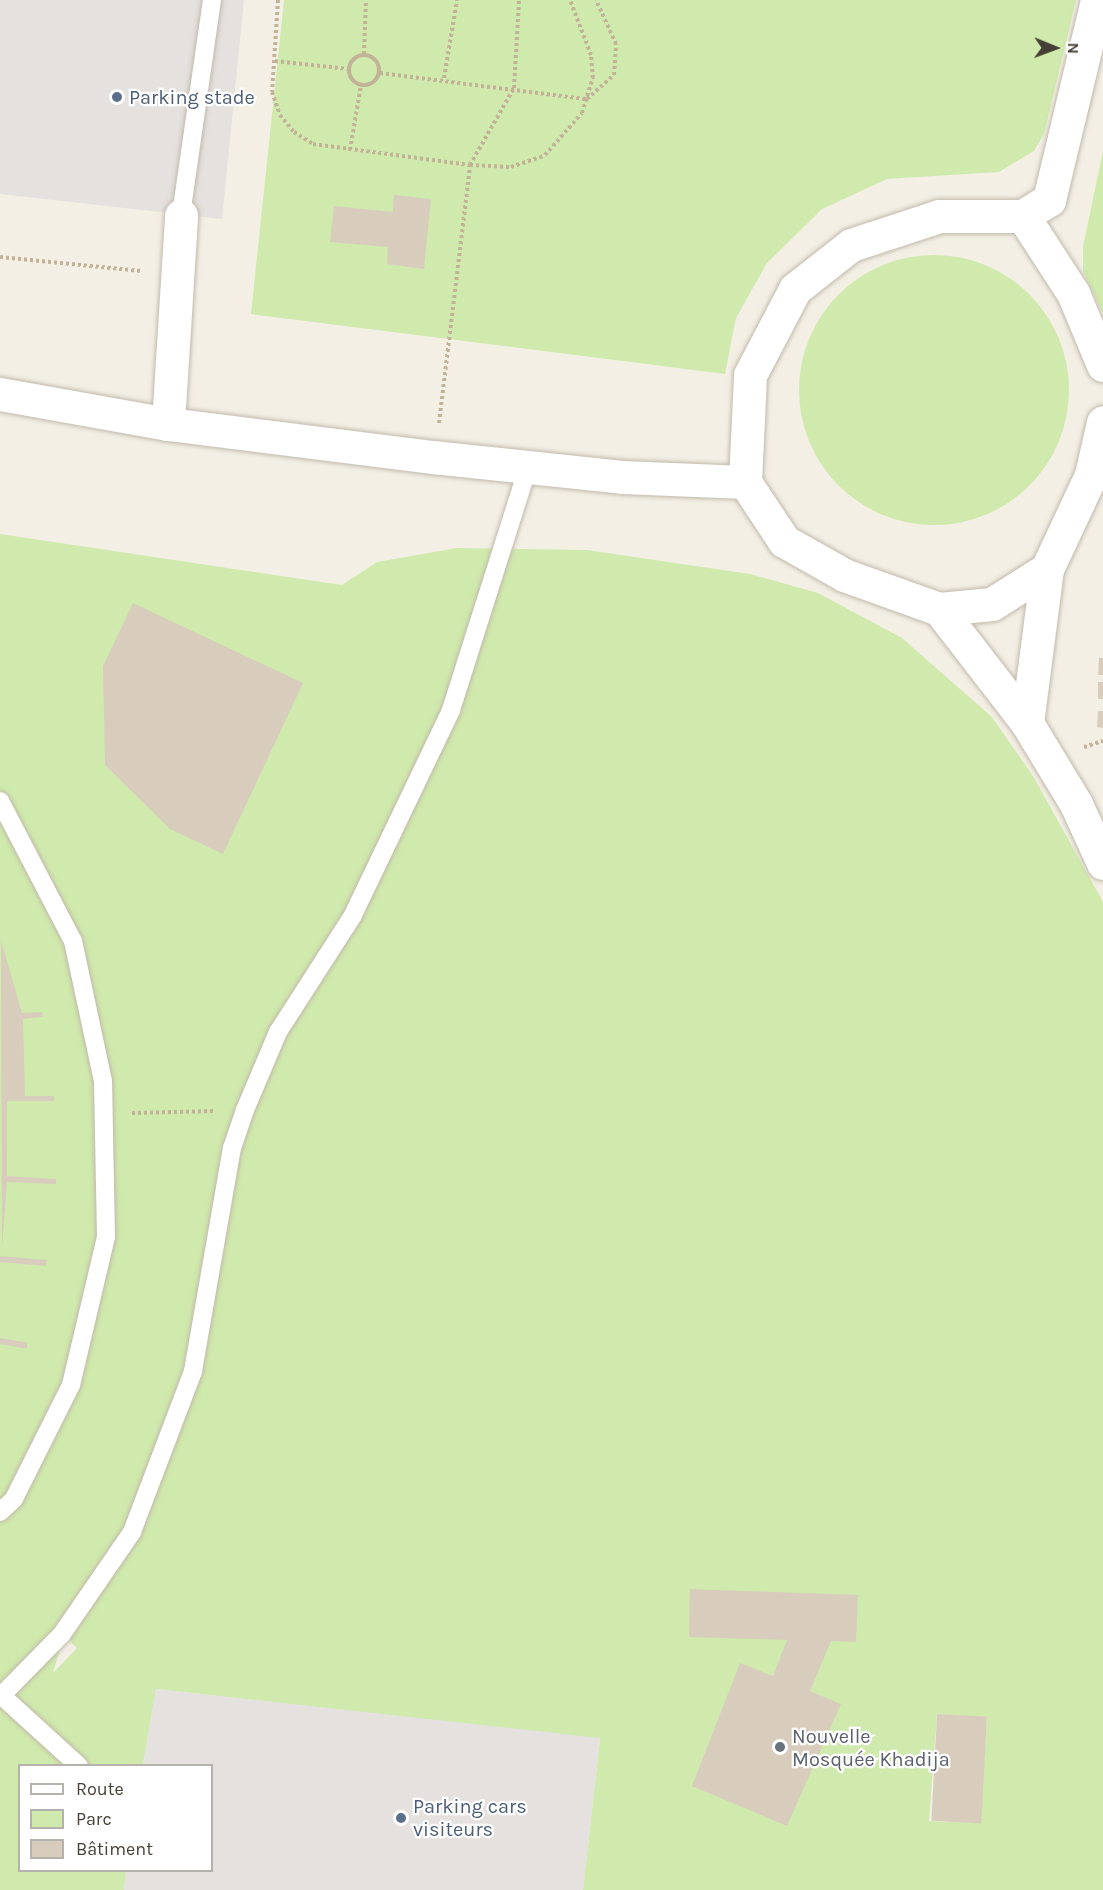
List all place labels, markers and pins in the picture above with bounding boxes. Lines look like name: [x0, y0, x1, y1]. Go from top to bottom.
place label: Parking stade: [129, 85, 255, 109]
marker: Parking stade: [110, 90, 124, 104]
place label: Nouvelle Mosquée Khadija: [792, 1724, 950, 1771]
marker: Nouvelle Mosquée Khadija: [773, 1740, 787, 1754]
place label: Parking cars visiteurs: [413, 1794, 527, 1841]
marker: Parking cars visiteurs: [394, 1811, 408, 1825]

